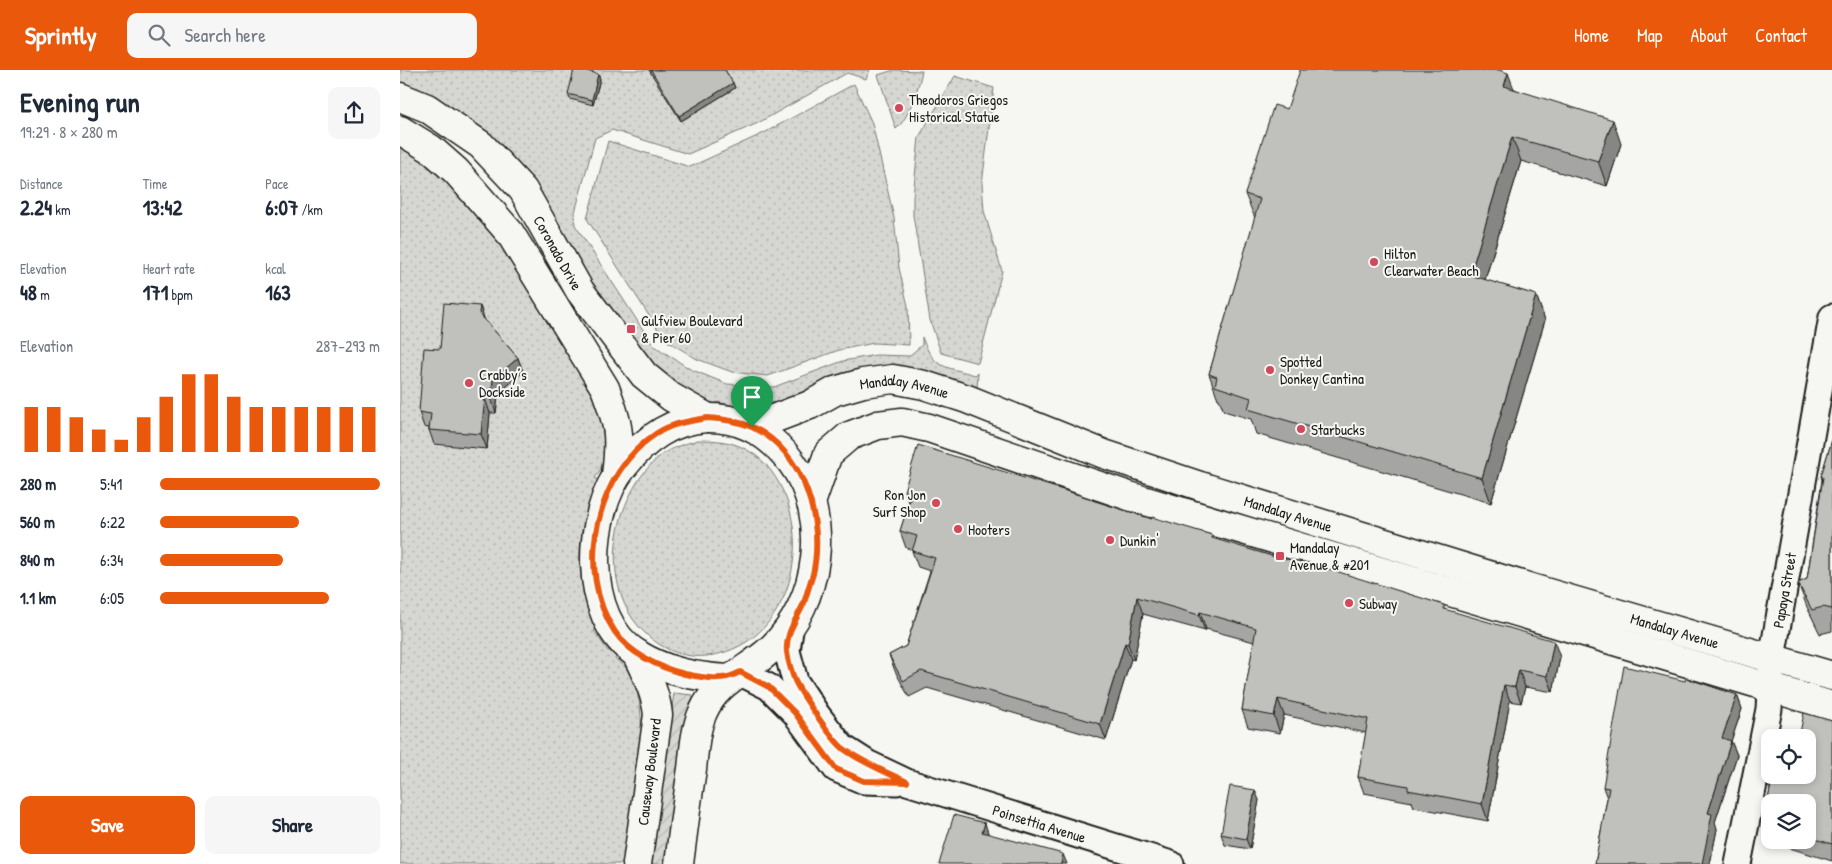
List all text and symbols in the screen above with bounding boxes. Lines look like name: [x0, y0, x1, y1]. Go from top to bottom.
search box: [127, 13, 477, 58]
text: Sprintly: [25, 19, 97, 51]
icon: search: [145, 21, 173, 49]
text: Search here: [185, 22, 266, 48]
text: Home: [1574, 23, 1609, 48]
text: Map: [1637, 23, 1662, 48]
text: About: [1690, 23, 1727, 48]
text: Contact: [1755, 23, 1807, 48]
text: Evening run: [20, 83, 140, 121]
button: share: [328, 87, 380, 139]
place label: Theodoros Griegos Historical Statue: [909, 89, 1008, 127]
marker: Theodoros Griegos Historical Statue: [893, 102, 905, 114]
text: 19:29 · 8 × 280 m: [20, 121, 118, 143]
text: Distance: [20, 174, 63, 193]
text: Time: [143, 174, 167, 193]
text: Pace: [265, 174, 289, 193]
text: 2.24: [20, 193, 52, 222]
text: 13:42: [143, 193, 182, 222]
text: 6:07: [265, 193, 298, 222]
text: km: [52, 200, 71, 219]
text: /km: [298, 200, 323, 219]
street label: Coronado Drive: [529, 211, 588, 294]
place label: Hilton Clearwater Beach: [1384, 243, 1479, 281]
marker: Hilton Clearwater Beach: [1368, 256, 1380, 268]
text: Elevation: [20, 259, 67, 278]
text: Heart rate: [143, 259, 195, 278]
text: kcal: [265, 259, 286, 278]
text: 48: [20, 278, 37, 307]
text: 171: [143, 278, 168, 307]
text: 163: [265, 278, 291, 307]
text: m: [37, 285, 50, 304]
text: bpm: [168, 285, 193, 304]
place label: Gulfview Boulevard & Pier 60: [641, 310, 743, 348]
marker: Gulfview Boulevard & Pier 60: [625, 323, 637, 335]
text: Elevation: [20, 335, 73, 357]
text: 287–293 m: [316, 335, 380, 357]
place label: Spotted Donkey Cantina: [1280, 351, 1364, 389]
place label: Crabby’s Dockside: [479, 364, 527, 402]
marker: Spotted Donkey Cantina: [1264, 364, 1276, 376]
street label: Mandalay Avenue: [858, 369, 952, 403]
pin: [731, 376, 773, 427]
marker: Crabby’s Dockside: [463, 377, 475, 389]
icon: arrive: [738, 383, 766, 411]
place label: Starbucks: [1311, 419, 1365, 440]
marker: Starbucks: [1295, 423, 1307, 435]
text: 280 m: [20, 473, 56, 495]
text: 5:41: [100, 473, 122, 495]
place label: Ron Jon Surf Shop: [873, 484, 927, 522]
street label: Mandalay Avenue: [1242, 490, 1335, 537]
marker: Ron Jon Surf Shop: [930, 497, 942, 509]
text: 560 m: [20, 511, 55, 533]
text: 6:22: [100, 511, 125, 533]
place label: Hooters: [968, 519, 1010, 540]
marker: Hooters: [952, 523, 964, 535]
place label: Dunkin': [1120, 530, 1159, 551]
marker: Dunkin': [1104, 534, 1116, 546]
place label: Mandalay Avenue & #201: [1290, 537, 1369, 575]
text: 840 m: [20, 549, 55, 571]
text: 6:34: [100, 549, 123, 571]
marker: Mandalay Avenue & #201: [1274, 550, 1286, 562]
street label: Papaya Street: [1767, 550, 1801, 629]
text: 1.1 km: [20, 587, 56, 609]
text: 6:05: [100, 587, 124, 609]
place label: Subway: [1359, 593, 1397, 614]
marker: Subway: [1343, 597, 1355, 609]
street label: Mandalay Avenue: [1628, 607, 1722, 653]
street label: Causeway Boulevard: [632, 717, 666, 827]
map controls: [1761, 729, 1816, 849]
button: locate: [1761, 729, 1816, 784]
button: layers: [1761, 794, 1816, 849]
button: Save: [20, 796, 195, 854]
button: Share: [205, 796, 380, 854]
street label: Poinsettia Avenue: [990, 799, 1089, 847]

